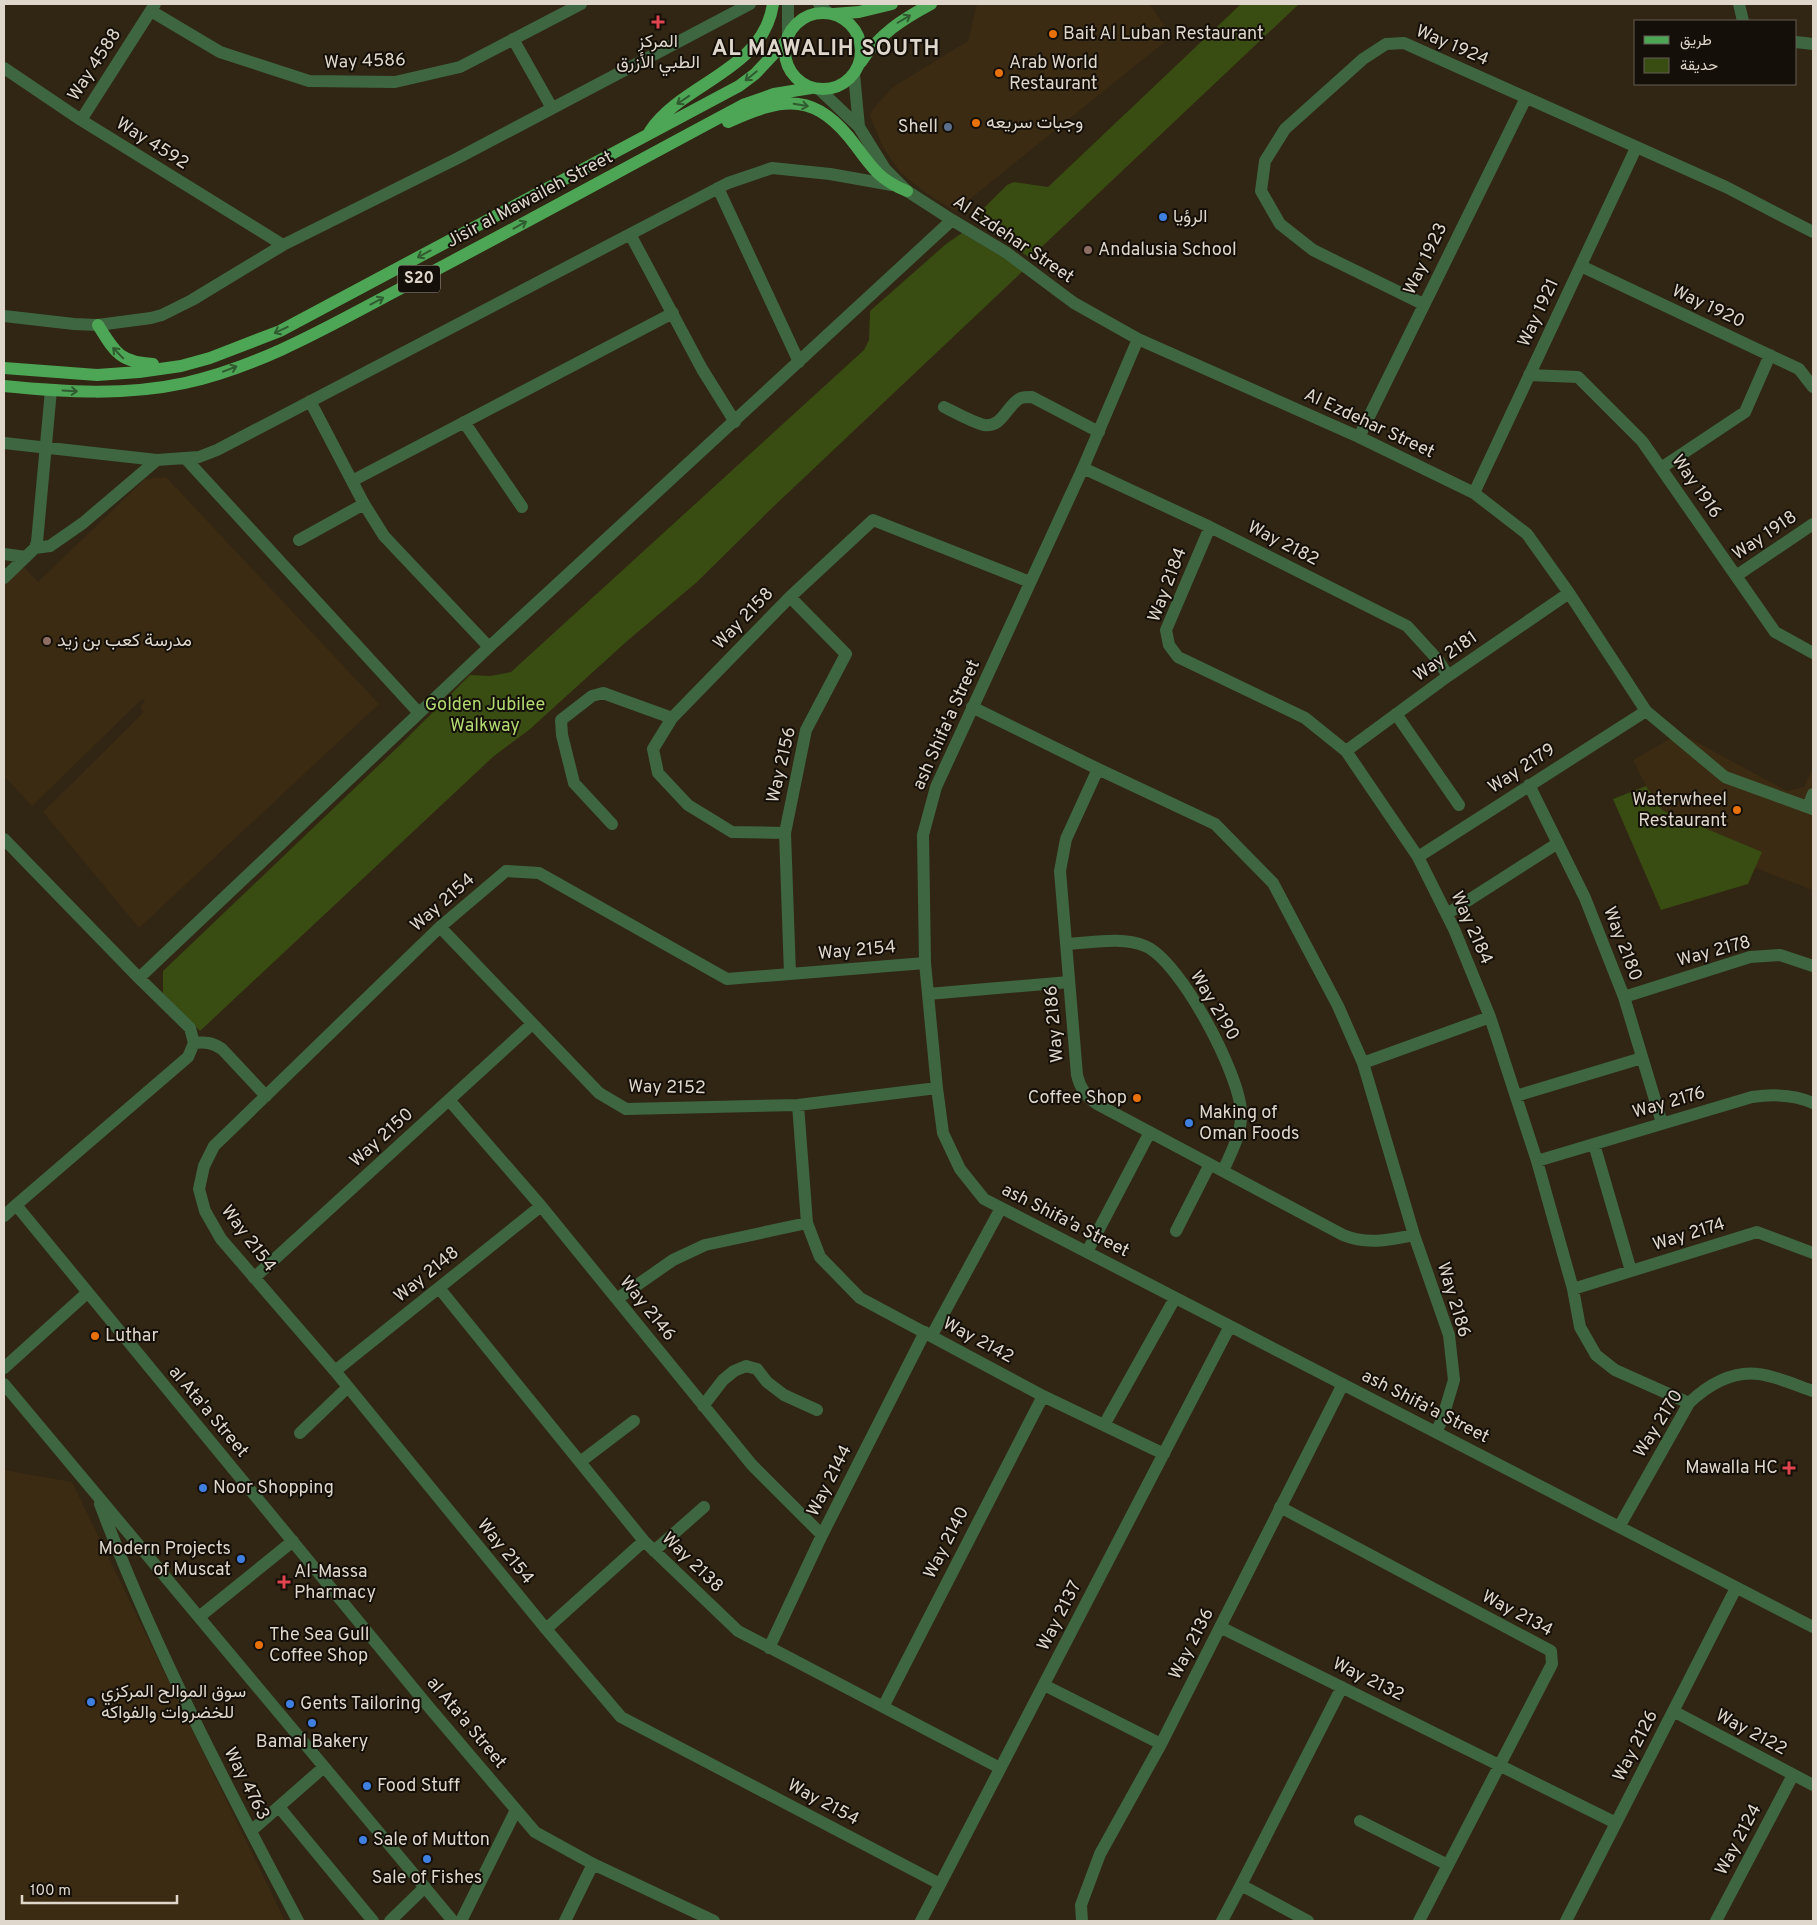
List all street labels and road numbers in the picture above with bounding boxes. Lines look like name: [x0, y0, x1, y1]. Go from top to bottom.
street label: Way 1924: [1412, 20, 1492, 72]
street label: Way 4588: [63, 24, 127, 106]
street label: Way 4586: [324, 49, 406, 75]
street label: Way 4592: [111, 113, 193, 175]
street label: Jisir al Mawaileh Street: [443, 146, 617, 254]
street label: Al Ezdehar Street: [948, 191, 1078, 289]
street label: Way 1923: [1399, 219, 1453, 299]
road number: S20: [398, 266, 440, 292]
street label: Way 1921: [1513, 275, 1565, 351]
street label: Way 1920: [1668, 280, 1748, 334]
street label: Al Ezdehar Street: [1300, 384, 1438, 464]
street label: Way 1916: [1666, 451, 1726, 523]
street label: Way 1918: [1728, 506, 1802, 566]
street label: Way 2182: [1243, 516, 1323, 572]
street label: Way 2184: [1143, 545, 1193, 625]
street label: Way 2158: [709, 583, 779, 655]
street label: Way 2181: [1409, 627, 1483, 687]
street label: ash Shifa'a Street: [908, 656, 986, 794]
street label: Way 2156: [762, 725, 802, 805]
street label: Way 2179: [1484, 739, 1560, 799]
street label: Way 2154: [406, 869, 480, 937]
street label: Way 2184: [1445, 888, 1497, 968]
street label: Way 2180: [1597, 903, 1647, 985]
street label: Way 2178: [1675, 931, 1753, 973]
street label: Way 2154: [817, 936, 897, 966]
street label: Way 2190: [1184, 967, 1244, 1045]
street label: Way 2186: [1040, 984, 1070, 1064]
street label: Way 2152: [628, 1076, 706, 1100]
street label: Way 2176: [1630, 1082, 1708, 1124]
street label: Way 2150: [345, 1103, 419, 1173]
street label: ash Shifa'a Street: [997, 1179, 1133, 1263]
street label: Way 2154: [215, 1201, 281, 1277]
street label: Way 2174: [1650, 1213, 1728, 1257]
street label: Way 2148: [390, 1242, 464, 1308]
street label: Way 2186: [1431, 1260, 1475, 1340]
street label: Way 2146: [614, 1272, 680, 1346]
street label: Way 2142: [938, 1313, 1018, 1369]
street label: al Ata'a Street: [163, 1361, 253, 1463]
street label: ash Shifa'a Street: [1357, 1365, 1493, 1449]
street label: Way 2170: [1629, 1386, 1689, 1462]
street label: Way 2144: [802, 1441, 858, 1521]
street label: Way 2140: [919, 1503, 975, 1583]
street label: Way 2154: [471, 1514, 539, 1590]
street label: Way 2138: [656, 1528, 728, 1598]
street label: Way 2137: [1033, 1577, 1087, 1655]
street label: Way 2134: [1477, 1586, 1557, 1642]
street label: Way 2136: [1164, 1604, 1220, 1684]
street label: Way 2132: [1328, 1653, 1408, 1707]
street label: al Ata'a Street: [421, 1672, 511, 1774]
street label: Way 2122: [1711, 1705, 1791, 1761]
street label: Way 2126: [1608, 1706, 1664, 1786]
street label: Way 4763: [218, 1744, 274, 1824]
street label: Way 2154: [783, 1774, 863, 1832]
street label: Way 2124: [1711, 1800, 1767, 1880]

